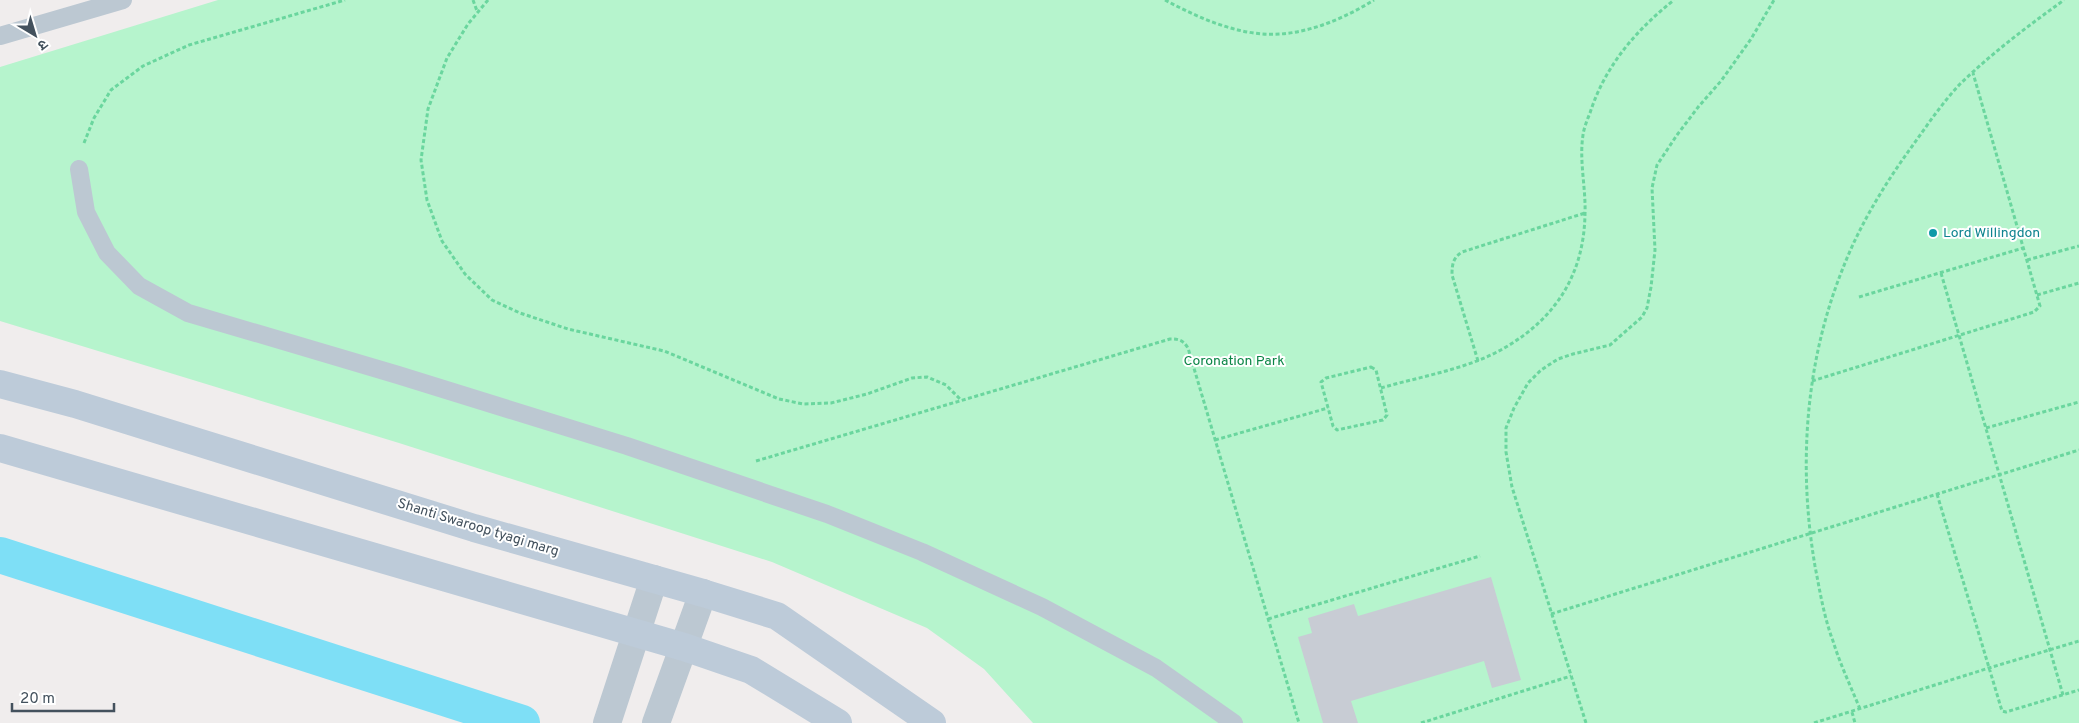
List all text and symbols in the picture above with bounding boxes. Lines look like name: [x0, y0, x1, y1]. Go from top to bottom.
north arrow: [10, 10, 60, 60]
text: उ: [33, 35, 51, 54]
place label: Lord Willingdon: [1943, 225, 2040, 242]
marker: Lord Willingdon: [1927, 227, 1939, 239]
park label: Coronation Park: [1183, 353, 1285, 370]
street label: Shanti Swaroop tyagi marg: [395, 495, 561, 561]
scale bar: [12, 680, 115, 712]
text: 20 m: [20, 690, 55, 709]

